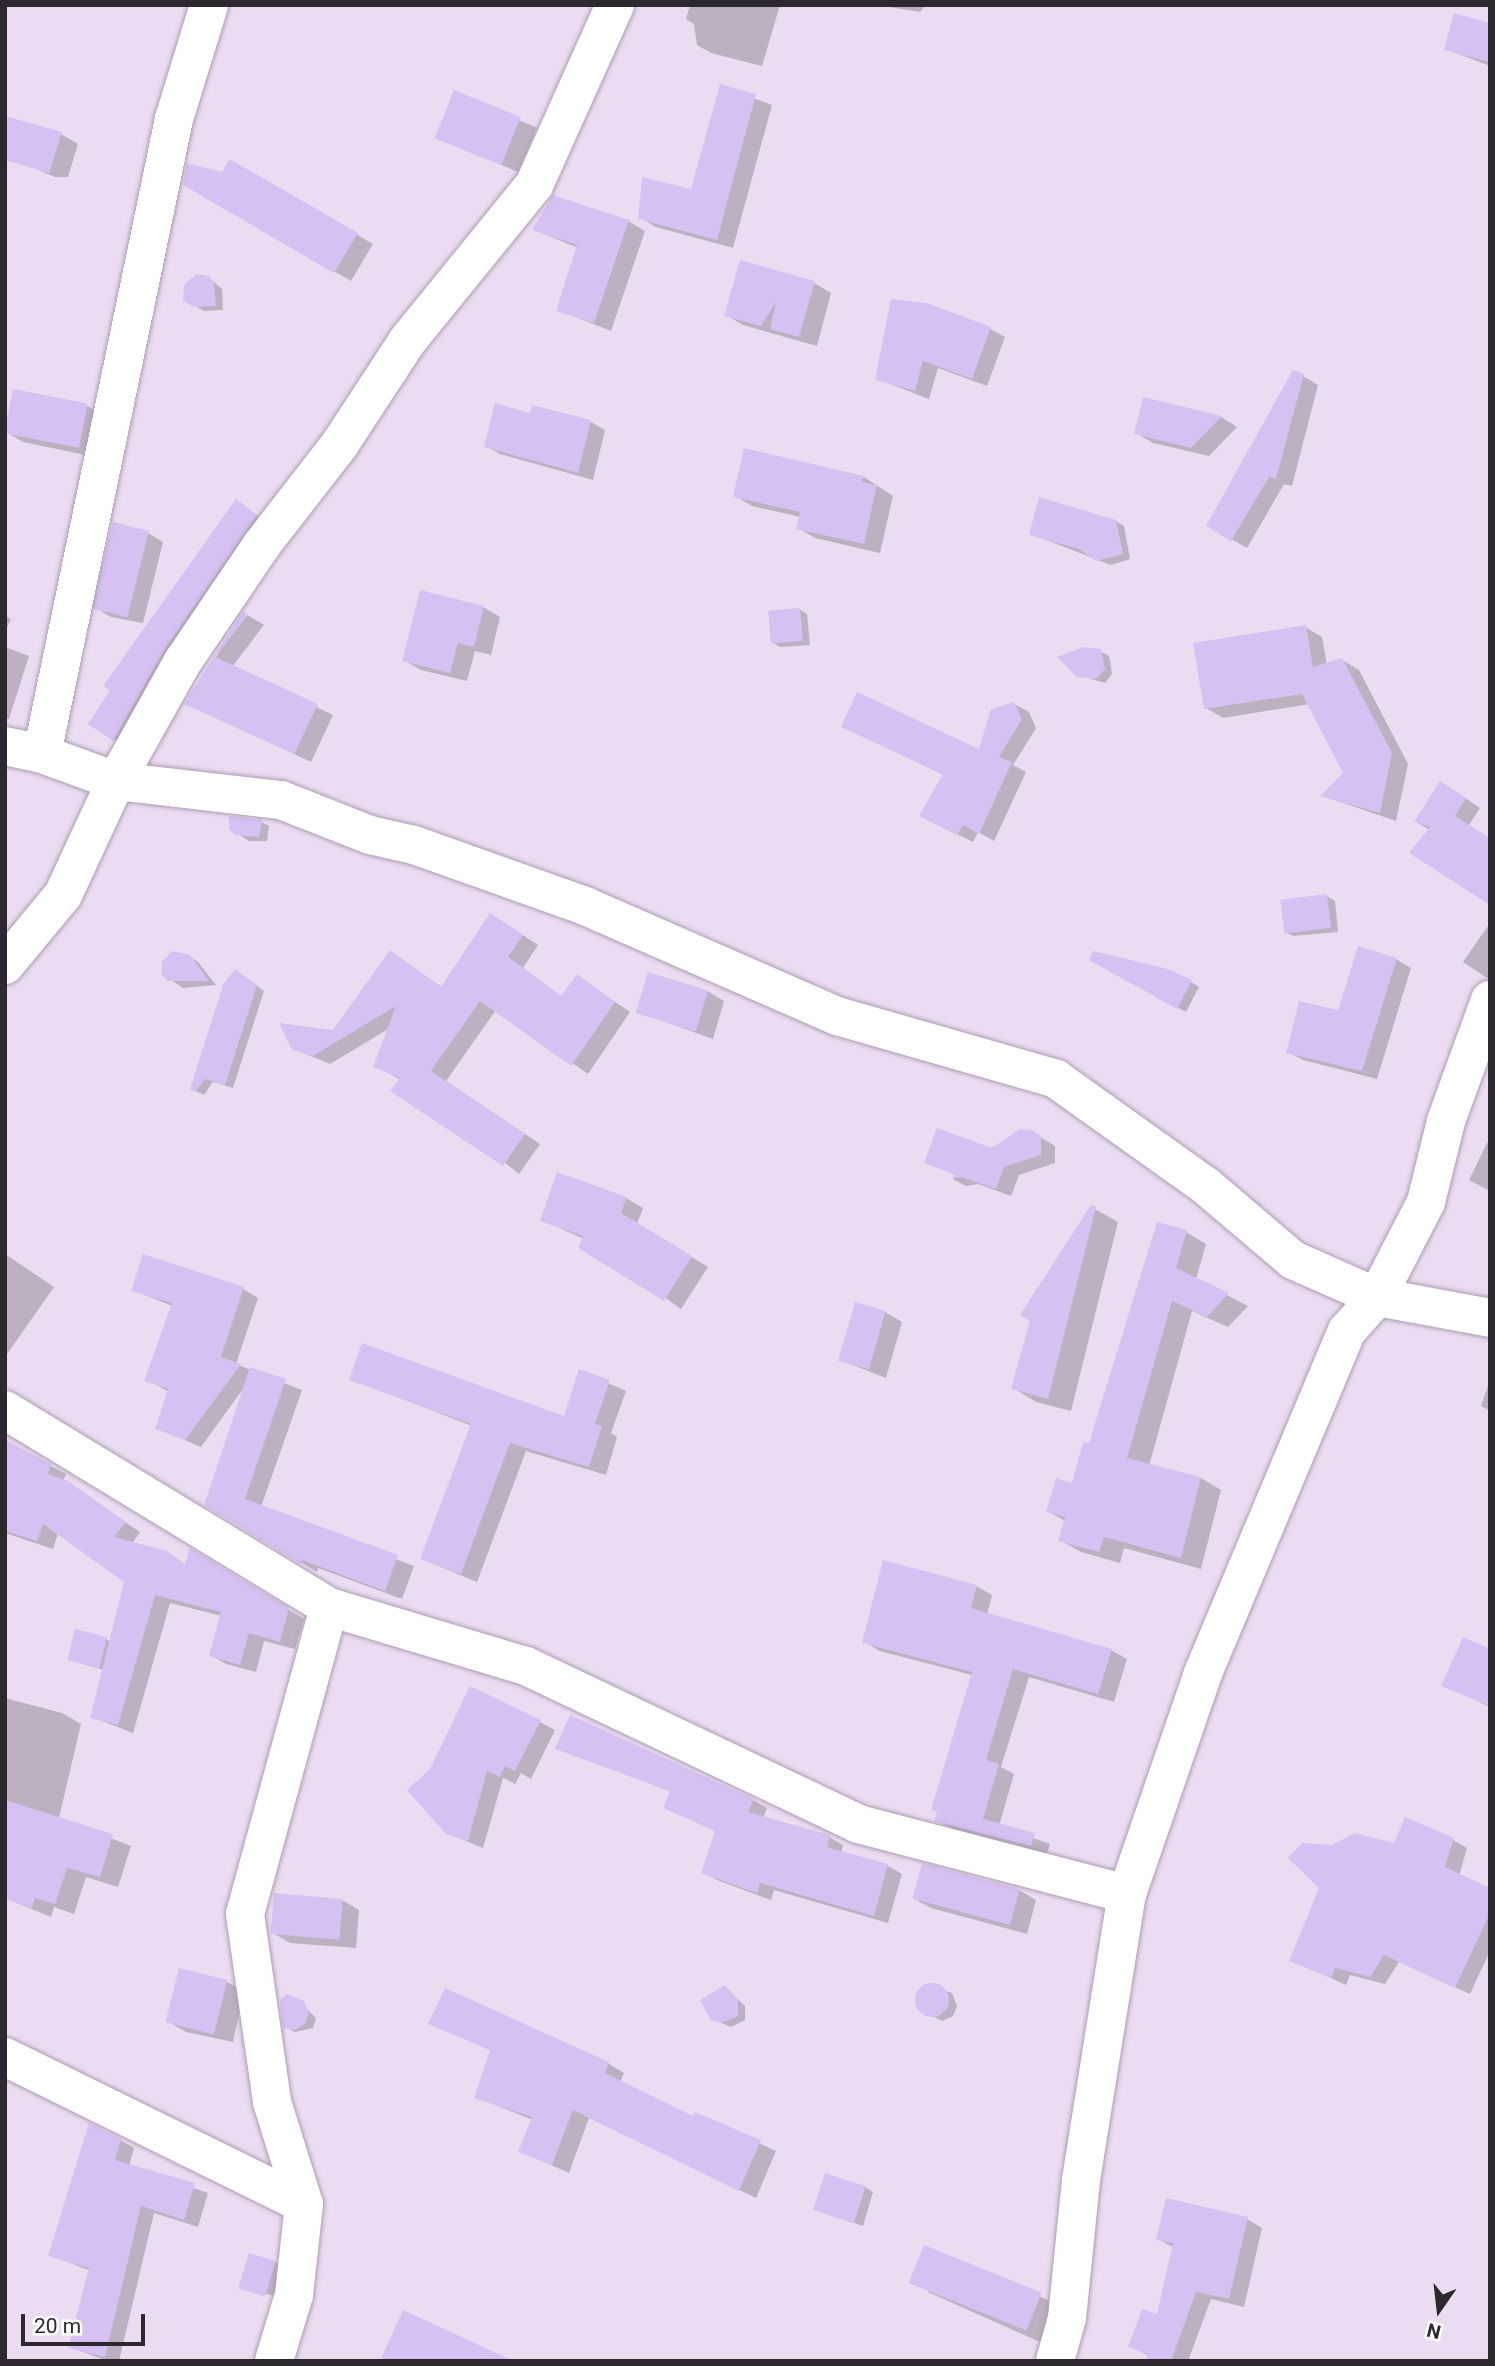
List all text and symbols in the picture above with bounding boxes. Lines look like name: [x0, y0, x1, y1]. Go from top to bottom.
north arrow: [1404, 2275, 1474, 2345]
scale bar: [24, 2300, 149, 2344]
text: 20 m: [34, 2314, 81, 2338]
text: N: [1425, 2318, 1443, 2344]

